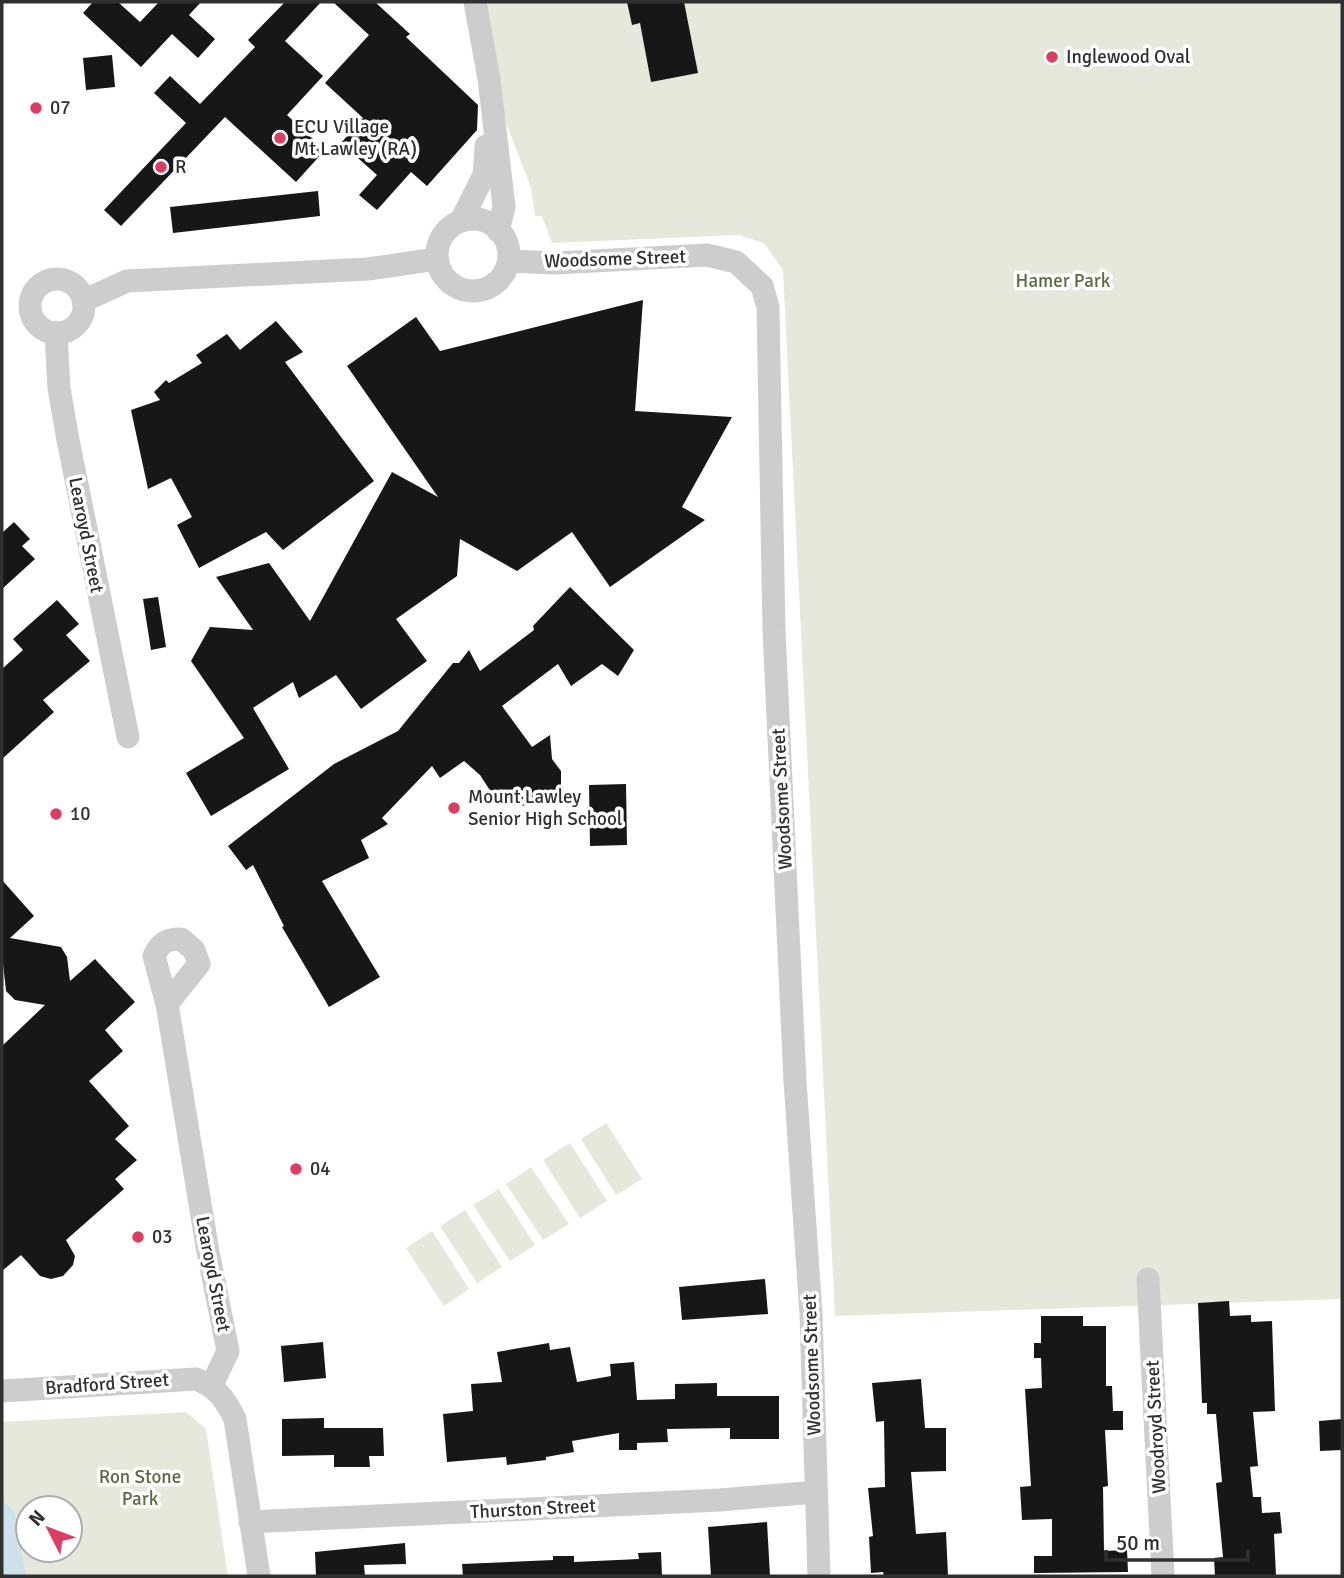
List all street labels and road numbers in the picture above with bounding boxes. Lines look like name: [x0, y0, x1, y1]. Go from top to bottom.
street label: Woodsome Street: [544, 245, 687, 273]
street label: Learoyd Street: [63, 475, 109, 595]
street label: Woodsome Street: [766, 727, 798, 870]
street label: Learoyd Street: [190, 1214, 236, 1334]
street label: Woodsome Street: [798, 1293, 826, 1436]
street label: Woodroyd Street: [1140, 1359, 1171, 1495]
street label: Bradford Street: [44, 1368, 170, 1400]
street label: Thurston Street: [470, 1494, 597, 1524]

